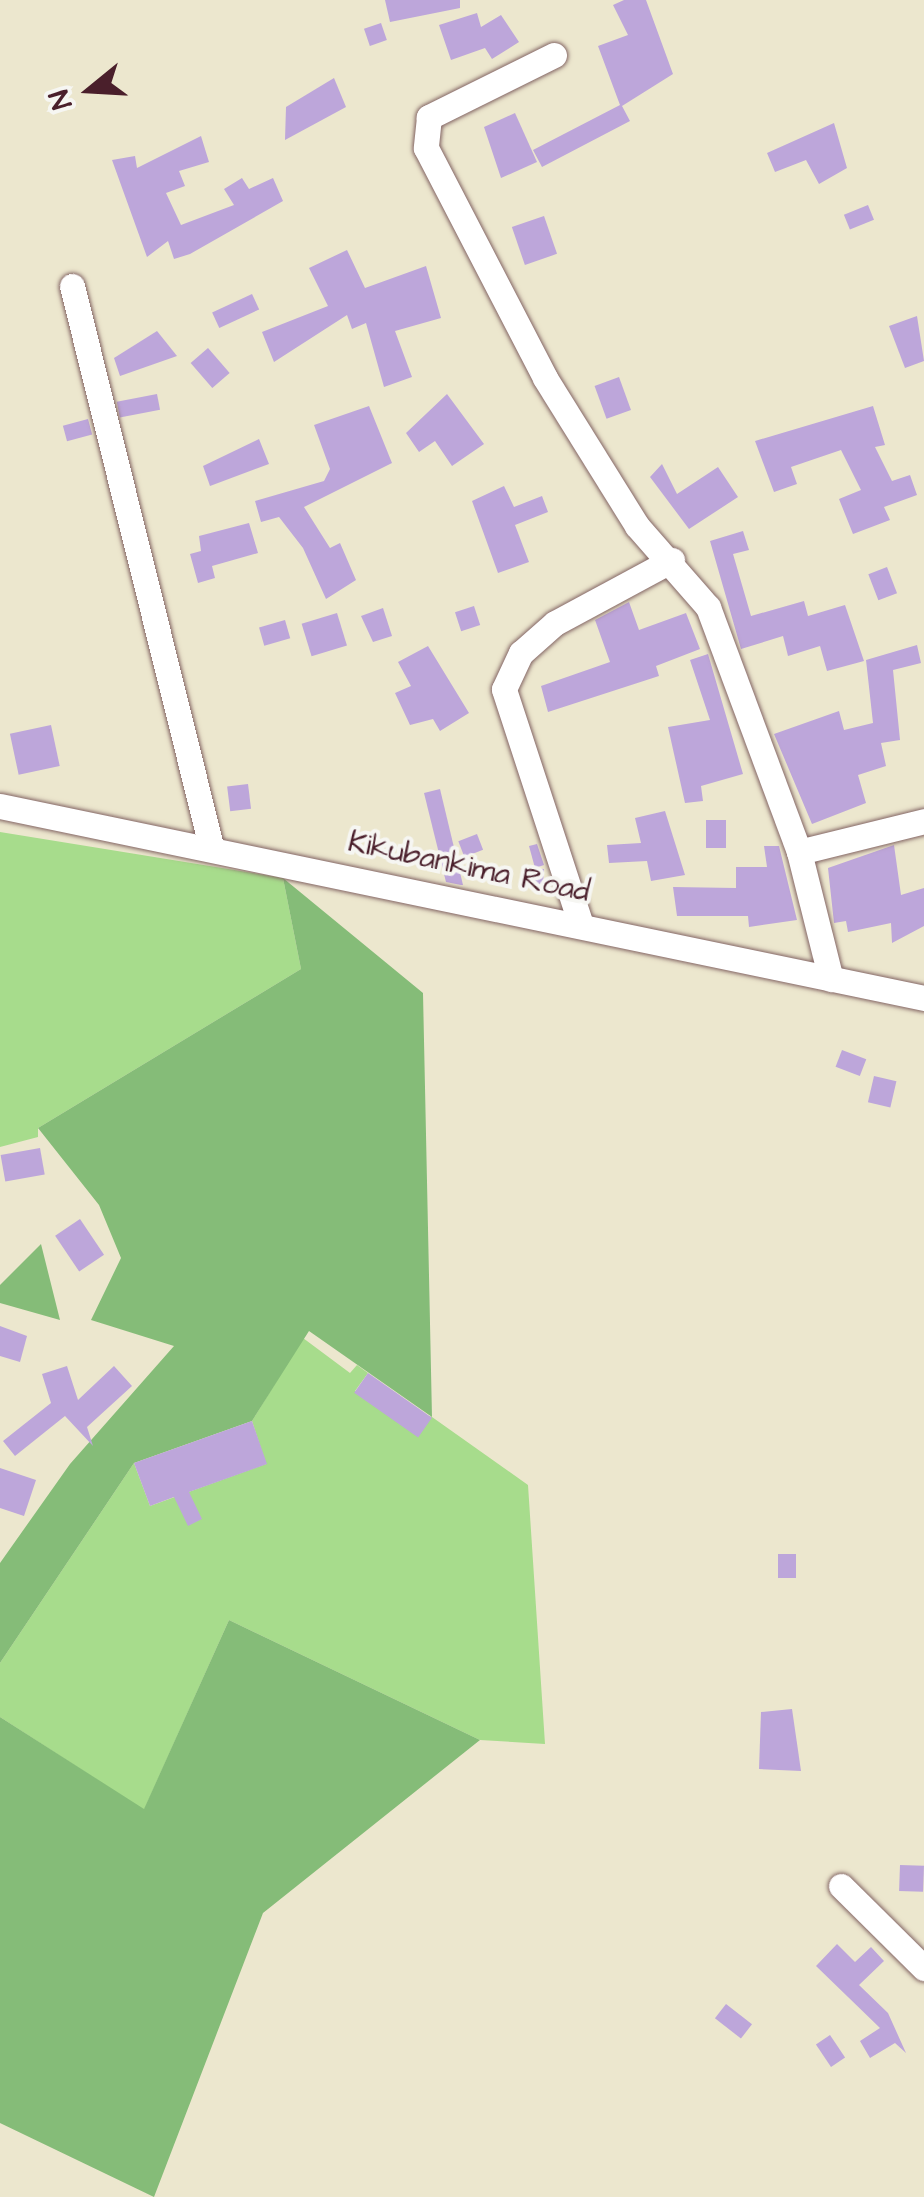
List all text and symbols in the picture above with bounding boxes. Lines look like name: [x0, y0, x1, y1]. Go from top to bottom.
north arrow: [40, 40, 140, 140]
text: N: [40, 85, 82, 114]
street label: Kikubankima Road: [345, 824, 593, 910]

